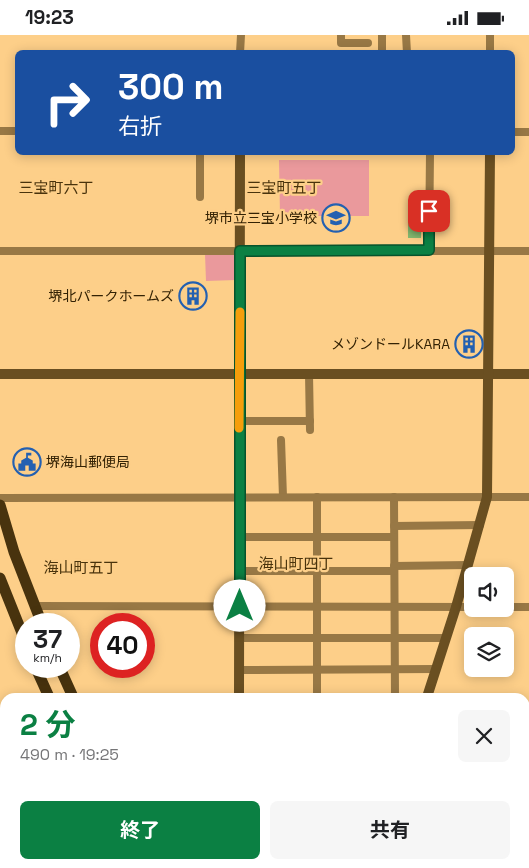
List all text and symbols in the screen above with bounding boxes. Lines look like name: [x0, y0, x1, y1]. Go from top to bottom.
text: 19:23: [25, 5, 74, 30]
text: 300 m: [118, 65, 223, 109]
icon: right: [35, 70, 100, 135]
text: 右折: [118, 112, 162, 140]
district label: 三宝町六丁: [18, 178, 94, 197]
district label: 三宝町五丁: [246, 178, 322, 197]
pin: [408, 190, 450, 232]
icon: arrive: [415, 197, 443, 225]
school or university icon: 堺市立三宝小学校: [321, 203, 351, 233]
place label: 堺市立三宝小学校: [205, 209, 317, 227]
building icon: 堺北パークホームズ: [178, 281, 208, 311]
place label: 堺北パークホームズ: [48, 287, 174, 305]
building icon: メゾンドールKARA: [454, 329, 484, 359]
place label: メゾンドールKARA: [331, 335, 450, 353]
public building icon: 堺海山郵便局: [12, 447, 42, 477]
place label: 堺海山郵便局: [46, 453, 130, 471]
district label: 海山町四丁: [258, 554, 334, 573]
district label: 海山町五丁: [43, 558, 119, 577]
map controls: [464, 567, 514, 677]
button: sound: [464, 567, 514, 617]
position arrow: [213, 579, 265, 631]
speed limit sign: 40: [90, 613, 155, 678]
text: 37: [33, 623, 62, 655]
button: layers: [464, 627, 514, 677]
text: km/h: [33, 650, 62, 666]
text: 2 分: [20, 705, 75, 744]
button: close: [458, 710, 510, 762]
text: 490 m · 19:25: [20, 744, 119, 765]
button: 終了: [20, 801, 260, 859]
button: 共有: [270, 801, 510, 859]

